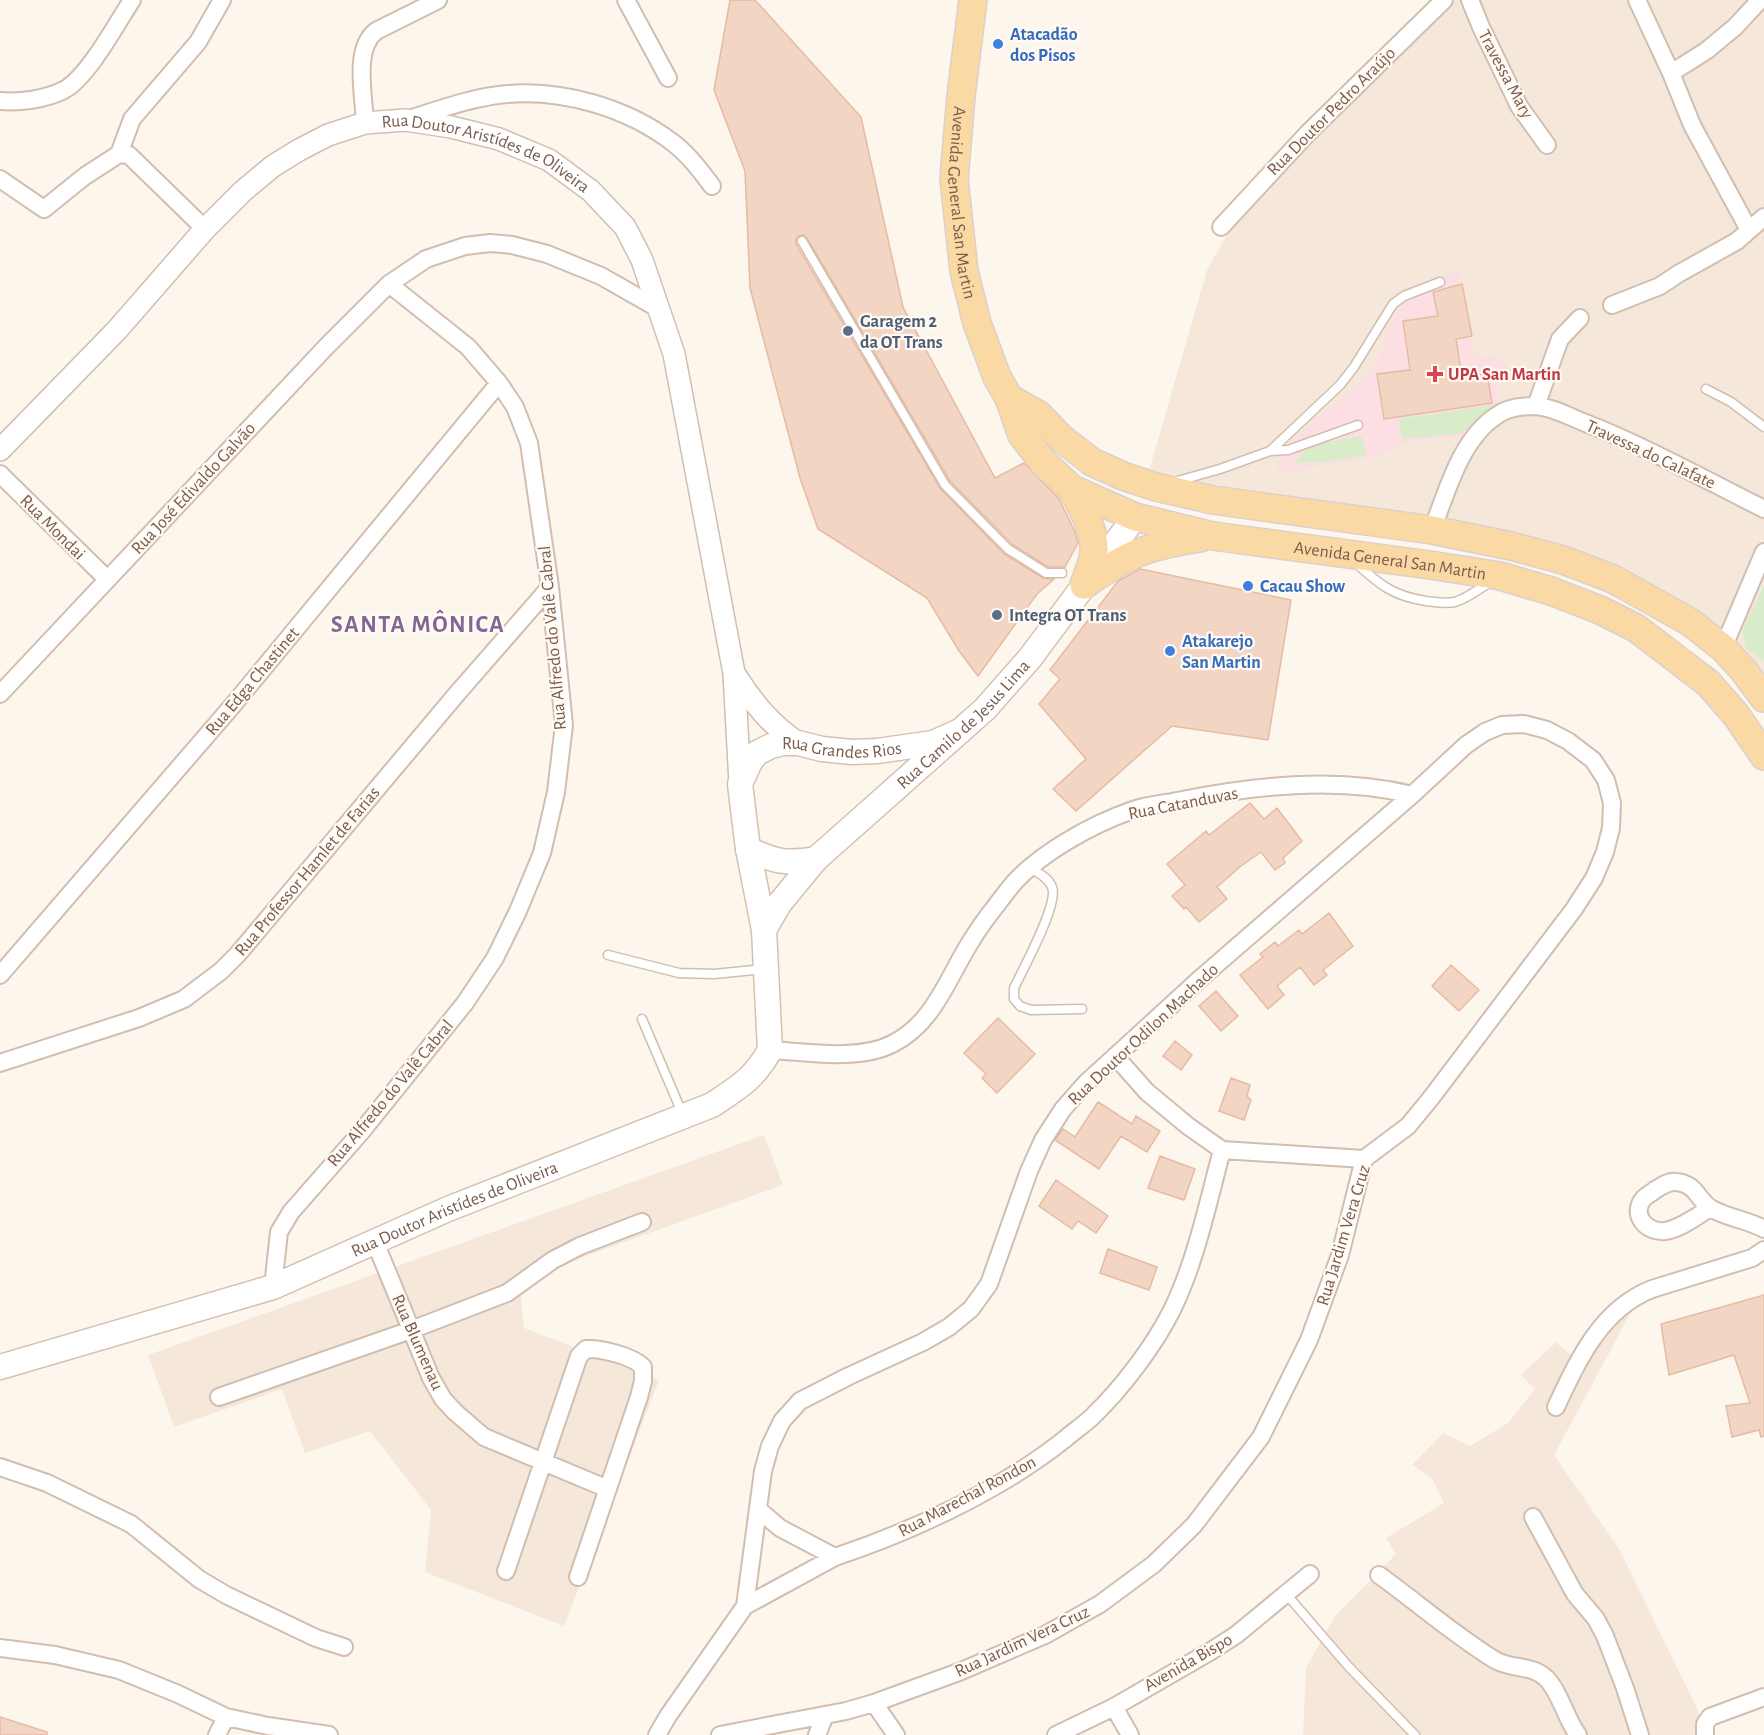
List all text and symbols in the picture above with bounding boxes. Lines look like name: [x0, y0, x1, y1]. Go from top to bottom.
place label: Atacadão dos Pisos: [1010, 26, 1078, 65]
street label: Travessa Mary: [1474, 27, 1536, 122]
marker: Atacadão dos Pisos: [991, 37, 1005, 51]
street label: Rua Doutor Pedro Araújo: [1264, 44, 1400, 179]
street label: Avenida General San Martin: [944, 105, 979, 301]
street label: Rua Doutor Aristídes de Oliveira: [381, 112, 593, 197]
place label: Garagem 2 da OT Trans: [860, 313, 943, 352]
marker: Garagem 2 da OT Trans: [841, 324, 855, 338]
marker: UPA San Martin: [1426, 365, 1444, 383]
place label: UPA San Martin: [1448, 366, 1561, 384]
street label: Travessa do Calafate: [1583, 417, 1718, 493]
street label: Rua José Edivaldo Galvão: [128, 419, 259, 558]
street label: Rua Mondai: [16, 492, 88, 564]
street label: Avenida General San Martin: [1293, 539, 1487, 584]
street label: Rua Alfredo do Valê Cabral: [536, 545, 570, 731]
place label: Cacau Show: [1260, 578, 1346, 596]
marker: Cacau Show: [1241, 579, 1255, 593]
place label: Integra OT Trans: [1009, 607, 1126, 625]
marker: Integra OT Trans: [990, 608, 1004, 622]
district label: SANTA MÔNICA: [331, 609, 505, 637]
street label: Rua Edga Chastinet: [203, 624, 303, 739]
place label: Atakarejo San Martin: [1182, 633, 1261, 672]
marker: Atakarejo San Martin: [1163, 644, 1177, 658]
street label: Rua Camilo de Jesus Lima: [894, 657, 1034, 793]
street label: Rua Grandes Rios: [782, 735, 903, 762]
street label: Rua Professor Hamlet de Farias: [232, 784, 384, 960]
street label: Rua Catanduvas: [1127, 785, 1240, 823]
street label: Rua Doutor Odilon Machado: [1065, 960, 1222, 1109]
street label: Rua Alfredo do Valê Cabral: [324, 1017, 457, 1170]
street label: Rua Doutor Aristídes de Oliveira: [349, 1159, 561, 1261]
street label: Rua Jardim Vera Cruz: [1314, 1163, 1374, 1308]
street label: Rua Blumenau: [388, 1292, 446, 1393]
street label: Rua Marechal Rondon: [896, 1453, 1039, 1541]
street label: Rua Jardim Vera Cruz: [952, 1603, 1093, 1681]
street label: Avenida Bispo: [1141, 1630, 1236, 1695]

